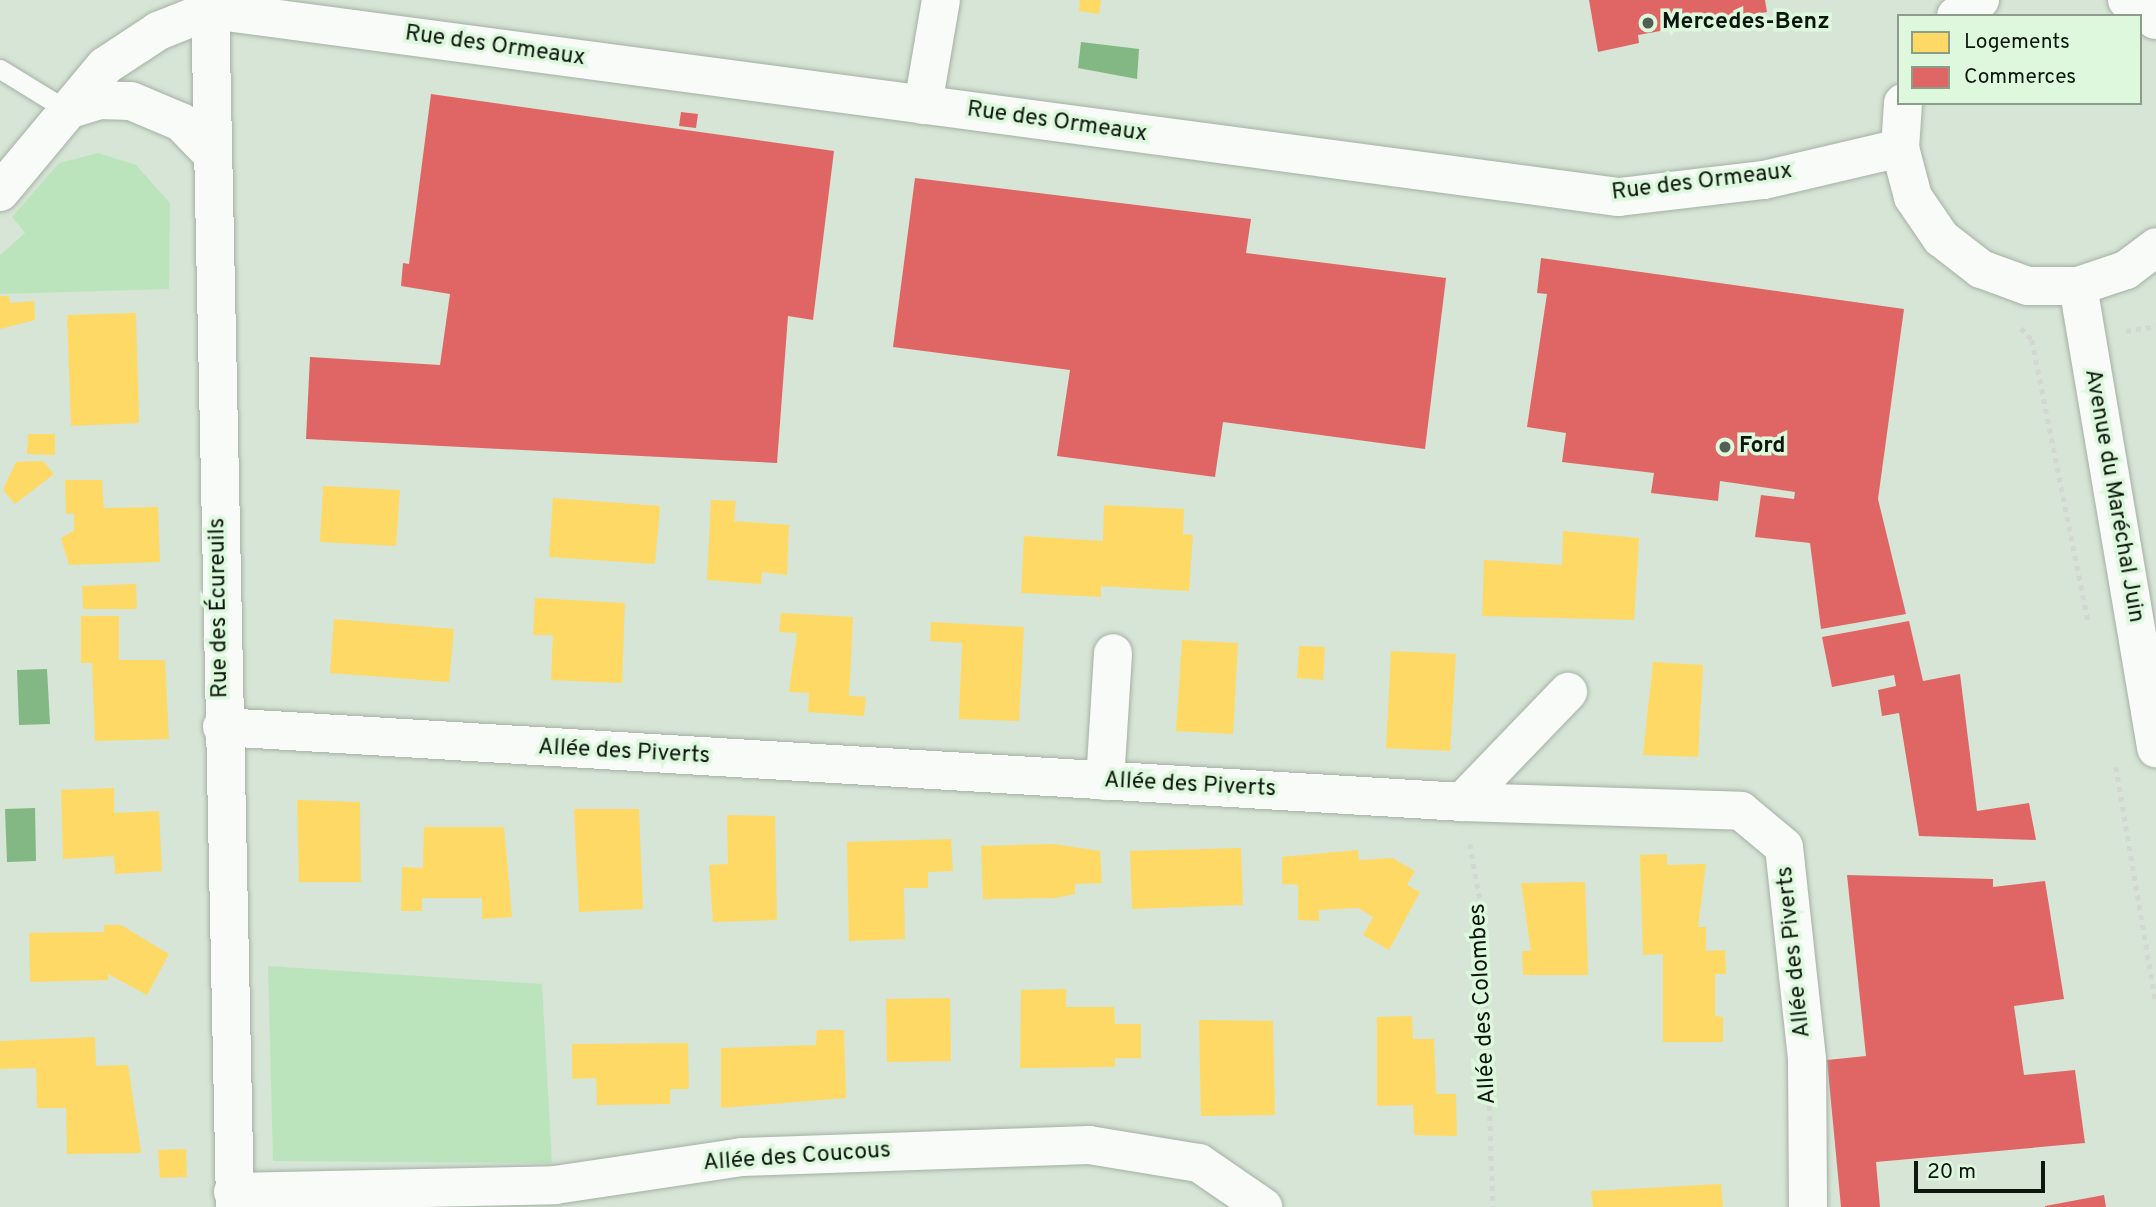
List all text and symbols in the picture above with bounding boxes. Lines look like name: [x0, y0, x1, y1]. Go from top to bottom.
place label: Mercedes-Benz: [1662, 9, 1830, 37]
legend: [1897, 14, 2142, 105]
marker: Mercedes-Benz: [1640, 15, 1656, 31]
street label: Rue des Ormeaux: [403, 21, 587, 73]
text: Logements: [1964, 29, 2070, 56]
text: Commerces: [1964, 64, 2076, 91]
street label: Rue des Ormeaux: [965, 97, 1149, 149]
street label: Rue des Ormeaux: [1610, 158, 1794, 208]
street label: Avenue du Maréchal Juin: [2077, 367, 2149, 625]
place label: Ford: [1739, 433, 1786, 461]
marker: Ford: [1717, 439, 1733, 455]
street label: Rue des Écureuils: [205, 518, 235, 698]
street label: Allée des Piverts: [537, 735, 711, 771]
street label: Allée des Piverts: [1103, 768, 1277, 804]
street label: Allée des Piverts: [1772, 865, 1818, 1039]
street label: Allée des Colombes: [1465, 903, 1503, 1105]
street label: Allée des Coucous: [702, 1138, 892, 1178]
scale bar: [1918, 1148, 2049, 1192]
text: 20 m: [1927, 1159, 1976, 1186]

